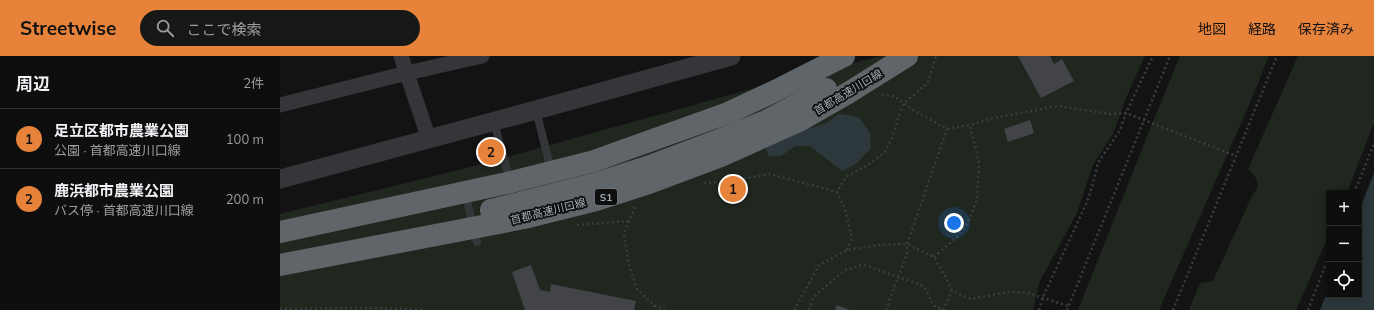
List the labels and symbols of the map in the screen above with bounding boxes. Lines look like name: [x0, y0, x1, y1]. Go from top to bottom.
street label: 首都高速川口線: [811, 66, 885, 118]
pin: 2: [478, 137, 504, 167]
pin: 1: [720, 174, 746, 204]
road number: S1: [595, 189, 617, 205]
street label: 首都高速川口線: [509, 195, 587, 227]
your location: [944, 213, 964, 233]

